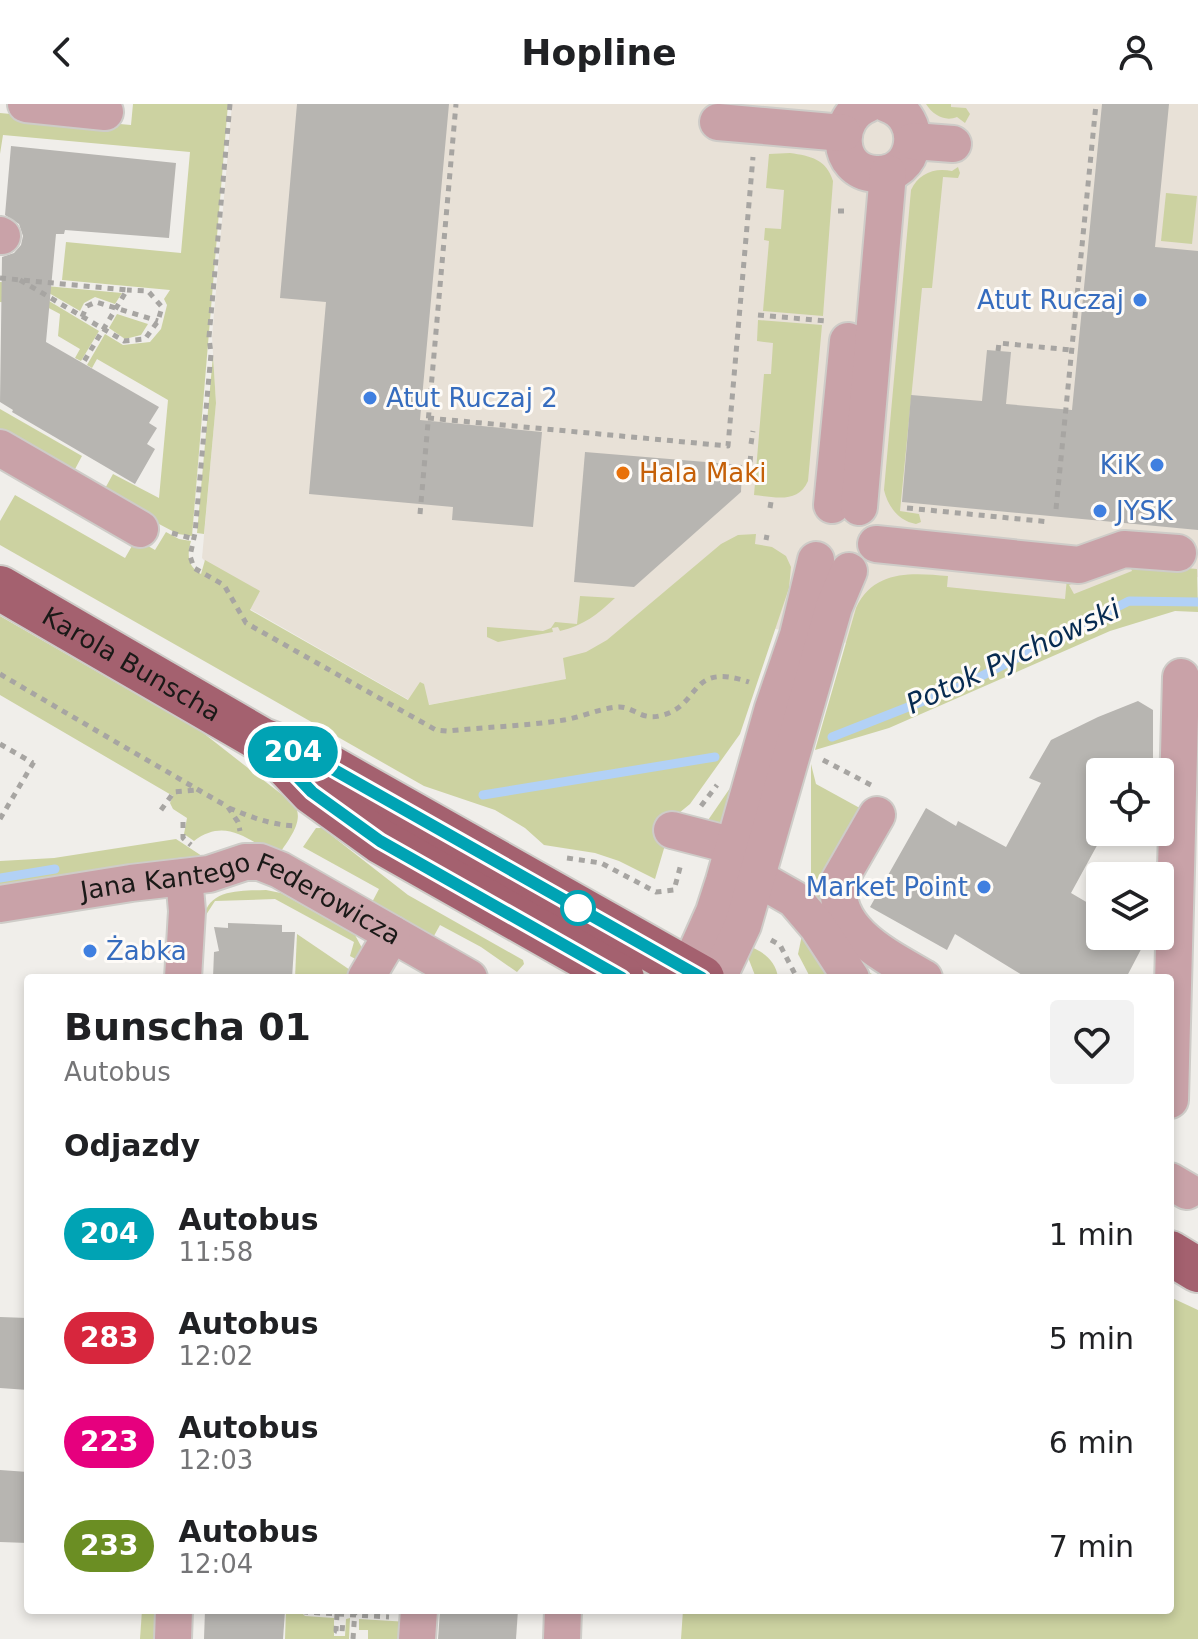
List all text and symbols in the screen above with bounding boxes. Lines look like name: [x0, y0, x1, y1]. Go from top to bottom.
icon: back: [40, 30, 84, 74]
icon: person: [1114, 30, 1158, 74]
text: Hopline: [521, 32, 677, 73]
place label: Atut Ruczaj: [977, 285, 1124, 315]
marker: Atut Ruczaj: [1131, 291, 1149, 309]
place label: Atut Ruczaj 2: [386, 383, 558, 413]
marker: Atut Ruczaj 2: [361, 389, 379, 407]
place label: KiK: [1100, 450, 1142, 480]
marker: KiK: [1148, 456, 1166, 474]
place label: Hala Maki: [639, 458, 767, 488]
marker: Hala Maki: [614, 464, 632, 482]
place label: JYSK: [1114, 496, 1174, 526]
marker: JYSK: [1091, 502, 1109, 520]
water label: Potok Pychowski: [901, 592, 1126, 721]
street label: Karola Bunscha: [37, 601, 226, 728]
line badge: 204: [247, 726, 339, 778]
text: 204: [264, 735, 322, 768]
map controls: [1086, 758, 1174, 950]
button: locate: [1086, 758, 1174, 846]
street label: Jana Kantego Federowicza: [76, 846, 406, 951]
button: layers: [1086, 862, 1174, 950]
place label: Market Point: [806, 872, 968, 902]
marker: Market Point: [975, 878, 993, 896]
unlabelled marker: [561, 891, 595, 925]
place label: Żabka: [106, 935, 187, 966]
marker: Żabka: [81, 942, 99, 960]
button: heart: [1050, 1000, 1134, 1084]
text: Bunscha 01: [64, 1005, 311, 1049]
text: Autobus: [64, 1057, 171, 1087]
text: Odjazdy: [64, 1128, 200, 1163]
text: Autobus: [178, 1202, 319, 1237]
text: 204: [80, 1217, 138, 1250]
text: 1 min: [1049, 1217, 1134, 1252]
text: 11:58: [178, 1237, 253, 1267]
text: Autobus: [178, 1306, 319, 1341]
text: 283: [80, 1321, 138, 1354]
text: 5 min: [1049, 1321, 1134, 1356]
text: 12:02: [178, 1341, 253, 1371]
text: Autobus: [178, 1410, 319, 1445]
text: 223: [80, 1425, 138, 1458]
text: 6 min: [1049, 1425, 1134, 1460]
text: 12:03: [178, 1445, 253, 1475]
text: Autobus: [178, 1514, 319, 1549]
text: 233: [80, 1529, 138, 1562]
text: 7 min: [1049, 1529, 1134, 1564]
text: 12:04: [178, 1549, 253, 1579]

